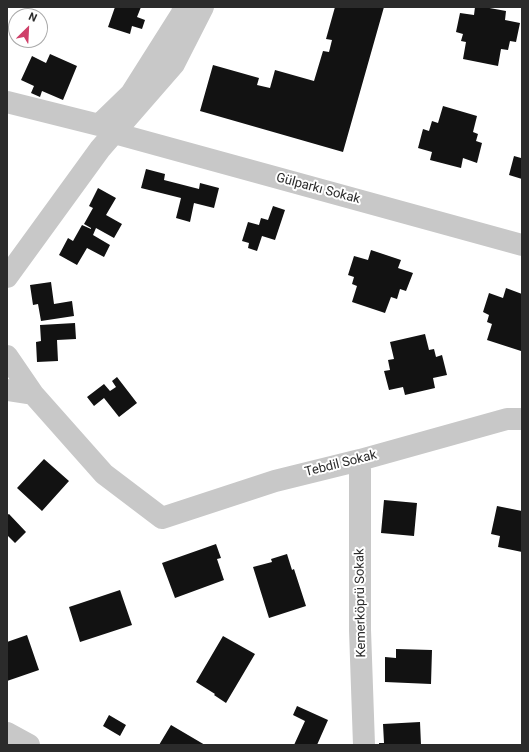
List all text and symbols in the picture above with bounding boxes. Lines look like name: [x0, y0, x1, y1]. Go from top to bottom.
north arrow: [8, 8, 48, 48]
text: N: [26, 10, 39, 25]
street label: Gülparkı Sokak: [274, 170, 362, 208]
street label: Tebdil Sokak: [303, 448, 379, 480]
street label: Kemerköprü Sokak: [352, 548, 370, 658]

